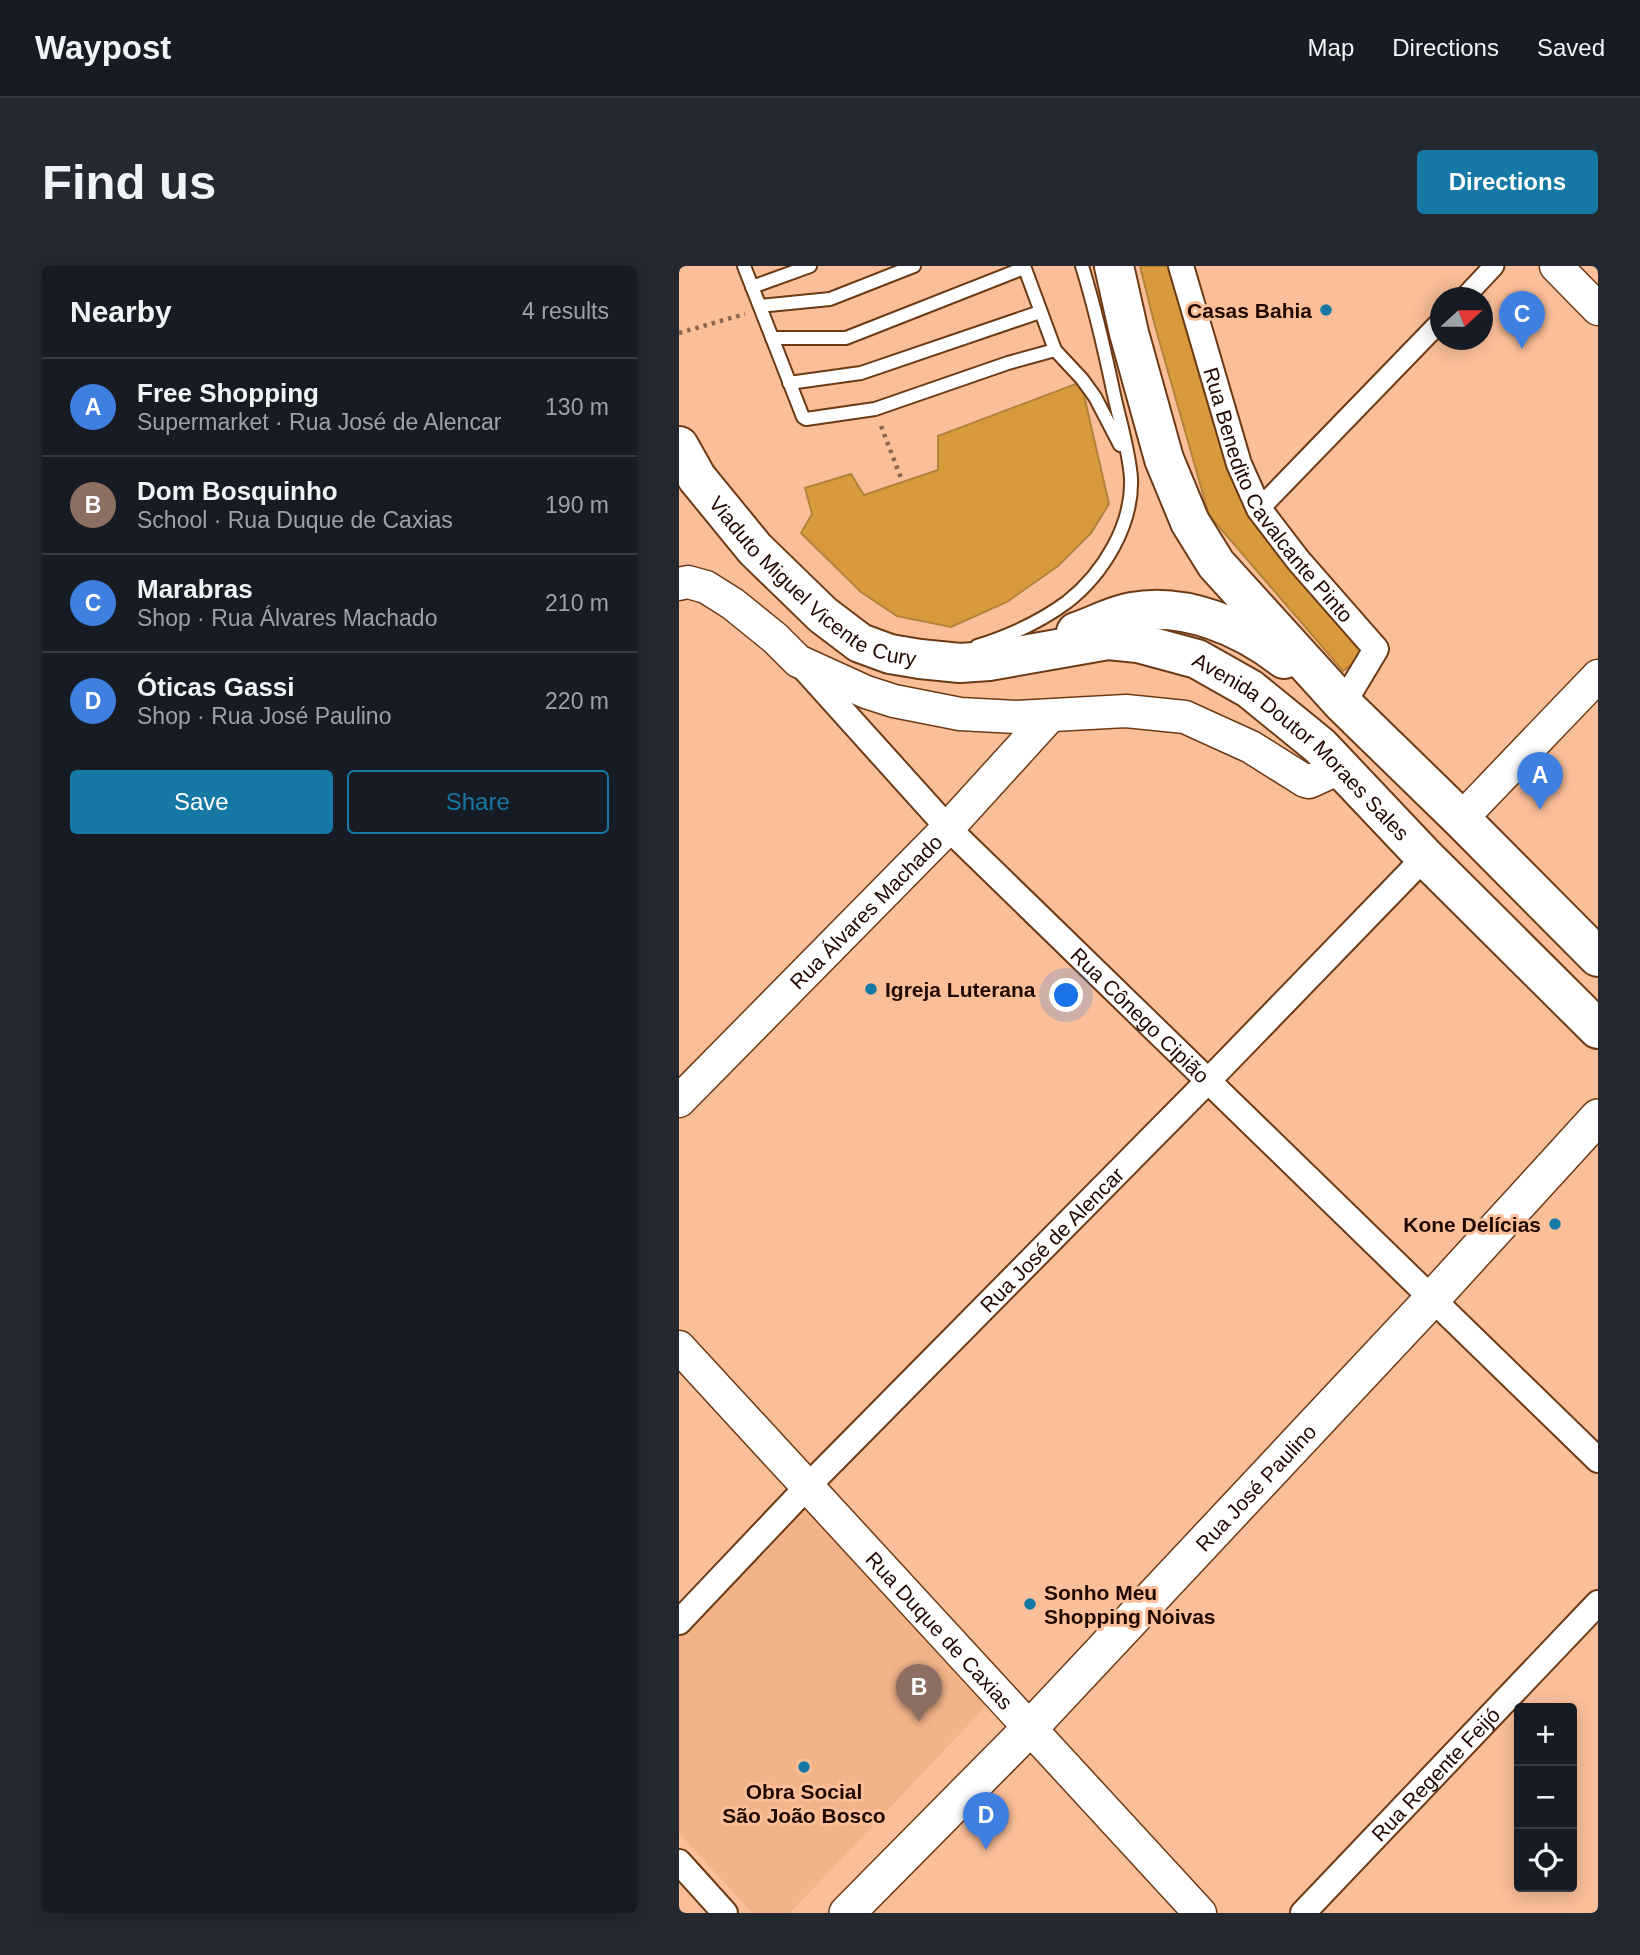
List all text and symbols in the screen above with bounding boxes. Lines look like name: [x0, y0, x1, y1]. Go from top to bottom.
text: Waypost: [35, 29, 171, 66]
text: Map: [1308, 34, 1354, 61]
text: Directions: [1392, 34, 1499, 61]
text: Saved: [1537, 34, 1605, 61]
button: Directions: [1417, 150, 1598, 214]
text: Find us: [42, 155, 216, 209]
north arrow: [1430, 287, 1493, 350]
pin: C: [1499, 291, 1545, 349]
text: Nearby: [70, 295, 172, 328]
text: 4 results: [522, 298, 609, 324]
place label: Casas Bahia: [1187, 299, 1312, 322]
marker: Casas Bahia: [1318, 302, 1334, 318]
street label: Rua Benedito Cavalcante Pinto: [1200, 364, 1358, 626]
text: Free Shopping: [137, 378, 319, 408]
text: A: [85, 394, 101, 420]
text: 130 m: [545, 394, 609, 420]
text: Supermarket · Rua José de Alencar: [137, 409, 501, 435]
text: Dom Bosquinho: [137, 476, 338, 506]
street label: Viaduto Miguel Vicente Cury: [705, 491, 918, 670]
text: B: [85, 492, 101, 518]
text: 190 m: [545, 492, 609, 518]
text: School · Rua Duque de Caxias: [137, 507, 453, 533]
text: Marabras: [137, 574, 253, 604]
text: C: [85, 590, 101, 616]
text: 210 m: [545, 590, 609, 616]
text: Shop · Rua Álvares Machado: [137, 605, 437, 631]
street label: Avenida Doutor Moraes Sales: [1189, 648, 1414, 845]
text: Óticas Gassi: [137, 672, 295, 702]
text: D: [85, 688, 101, 714]
text: 220 m: [545, 688, 609, 714]
text: Shop · Rua José Paulino: [137, 703, 391, 729]
pin: A: [1517, 752, 1563, 810]
button: Save: [70, 770, 333, 834]
button: Share: [347, 770, 609, 834]
street label: Rua Álvares Machado: [785, 830, 946, 993]
street label: Rua Cônego Cipião: [1067, 943, 1214, 1087]
place label: Igreja Luterana: [885, 978, 1036, 1001]
your location: [1049, 978, 1083, 1012]
marker: Igreja Luterana: [863, 981, 879, 997]
street label: Rua José de Alencar: [975, 1162, 1128, 1317]
place label: Kone Delícias: [1403, 1213, 1541, 1236]
marker: Kone Delícias: [1547, 1216, 1563, 1232]
street label: Rua José Paulino: [1191, 1419, 1320, 1555]
street label: Rua Duque de Caxias: [862, 1547, 1018, 1714]
place label: Sonho Meu Shopping Noivas: [1044, 1581, 1216, 1628]
marker: Sonho Meu Shopping Noivas: [1022, 1596, 1038, 1612]
pin: B: [896, 1664, 942, 1722]
street label: Rua Regente Feijó: [1367, 1703, 1504, 1845]
map controls: [1514, 1703, 1577, 1892]
button: +: [1514, 1703, 1577, 1766]
marker: Obra Social São João Bosco: [796, 1759, 812, 1775]
button: −: [1514, 1766, 1577, 1829]
place label: Obra Social São João Bosco: [722, 1780, 886, 1827]
pin: D: [963, 1792, 1009, 1850]
button: locate: [1514, 1829, 1577, 1892]

